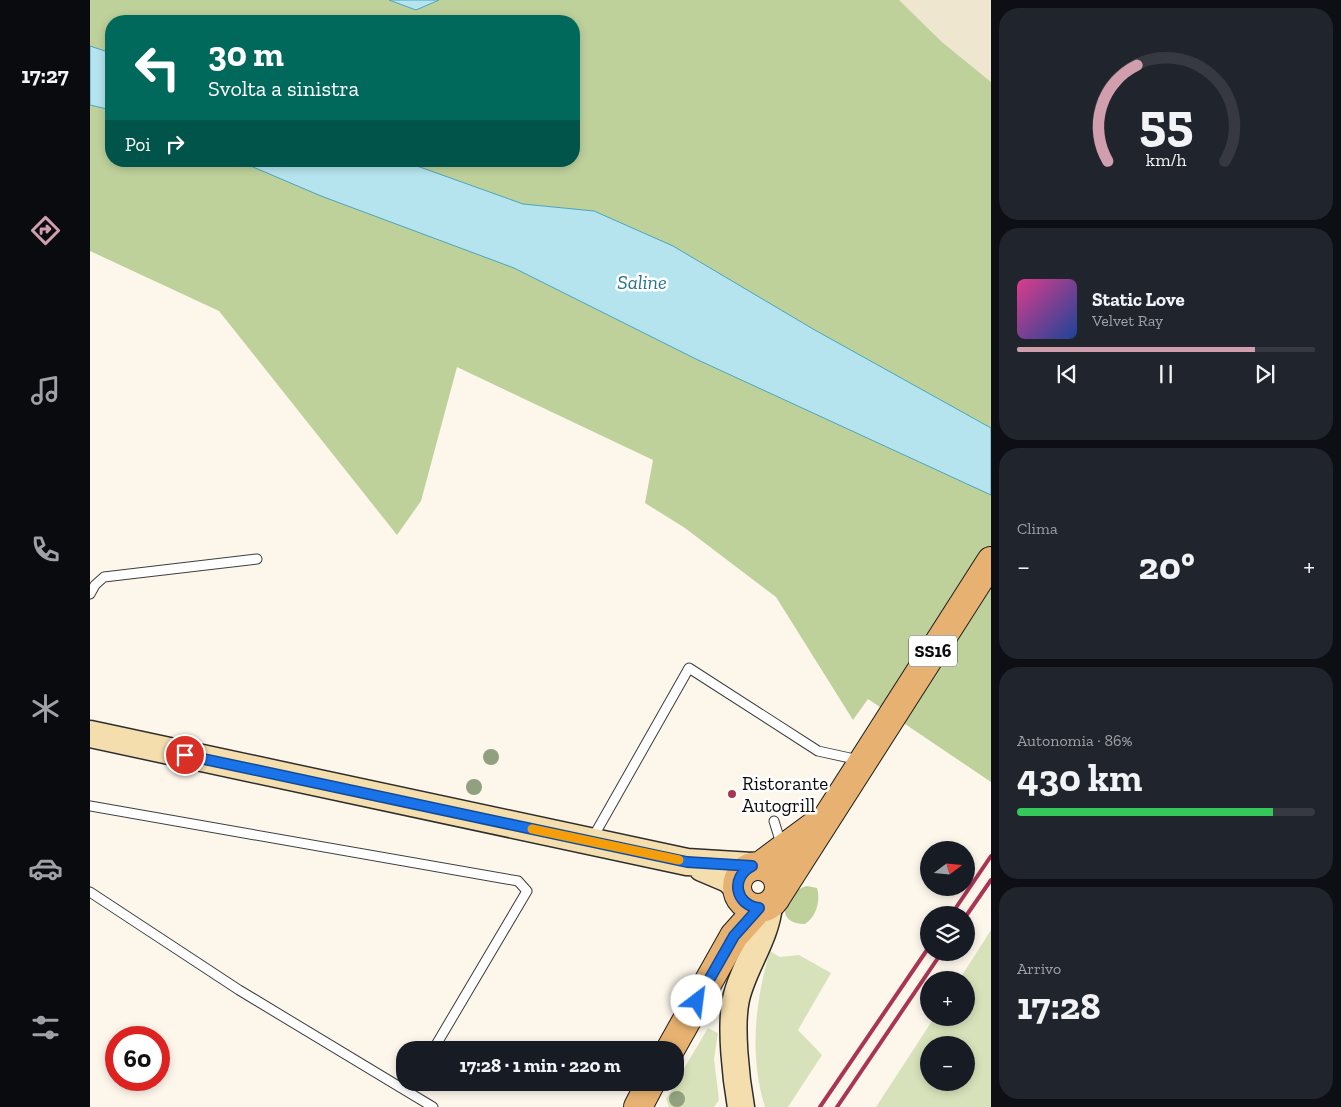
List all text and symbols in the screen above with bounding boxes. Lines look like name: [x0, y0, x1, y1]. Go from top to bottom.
text: 30 m: [208, 33, 284, 75]
icon: left: [125, 35, 190, 100]
text: 17:27: [21, 62, 69, 89]
text: Svolta a sinistra: [208, 75, 359, 102]
text: 55: [1139, 91, 1193, 153]
icon: right: [161, 130, 189, 158]
text: Poi: [125, 133, 151, 156]
text: km/h: [1146, 149, 1186, 171]
icon: directions: [28, 213, 63, 248]
water label: Saline: [617, 270, 667, 294]
text: Static Love: [1092, 288, 1185, 311]
text: Velvet Ray: [1092, 311, 1163, 330]
icon: previous: [1053, 360, 1081, 388]
icon: pause: [1152, 360, 1180, 388]
icon: next: [1251, 360, 1279, 388]
icon: music: [28, 373, 63, 408]
text: Clima: [1017, 519, 1058, 538]
icon: phone: [28, 532, 63, 567]
text: 20°: [1139, 543, 1195, 589]
text: −: [1017, 550, 1030, 583]
text: +: [1303, 550, 1315, 583]
road number: SS16: [909, 636, 957, 666]
icon: climate: [28, 691, 63, 726]
text: Autonomia · 86%: [1017, 731, 1132, 750]
pin: [164, 734, 206, 776]
icon: arrive: [171, 741, 199, 769]
text: 430 km: [1017, 755, 1142, 801]
place label: Ristorante Autogrill: [742, 772, 828, 817]
marker: Ristorante Autogrill: [726, 788, 738, 800]
north arrow: [920, 841, 975, 896]
map controls: [920, 841, 975, 1091]
icon: car: [28, 851, 63, 886]
button: layers: [920, 906, 975, 961]
text: Arrivo: [1017, 959, 1061, 978]
button: +: [920, 971, 975, 1026]
position arrow: [670, 974, 722, 1026]
text: 17:28: [1017, 983, 1101, 1029]
icon: filters: [28, 1010, 63, 1045]
speed limit sign: 60: [105, 1026, 170, 1091]
button: −: [920, 1036, 975, 1091]
text: 17:28 · 1 min · 220 m: [459, 1054, 621, 1077]

